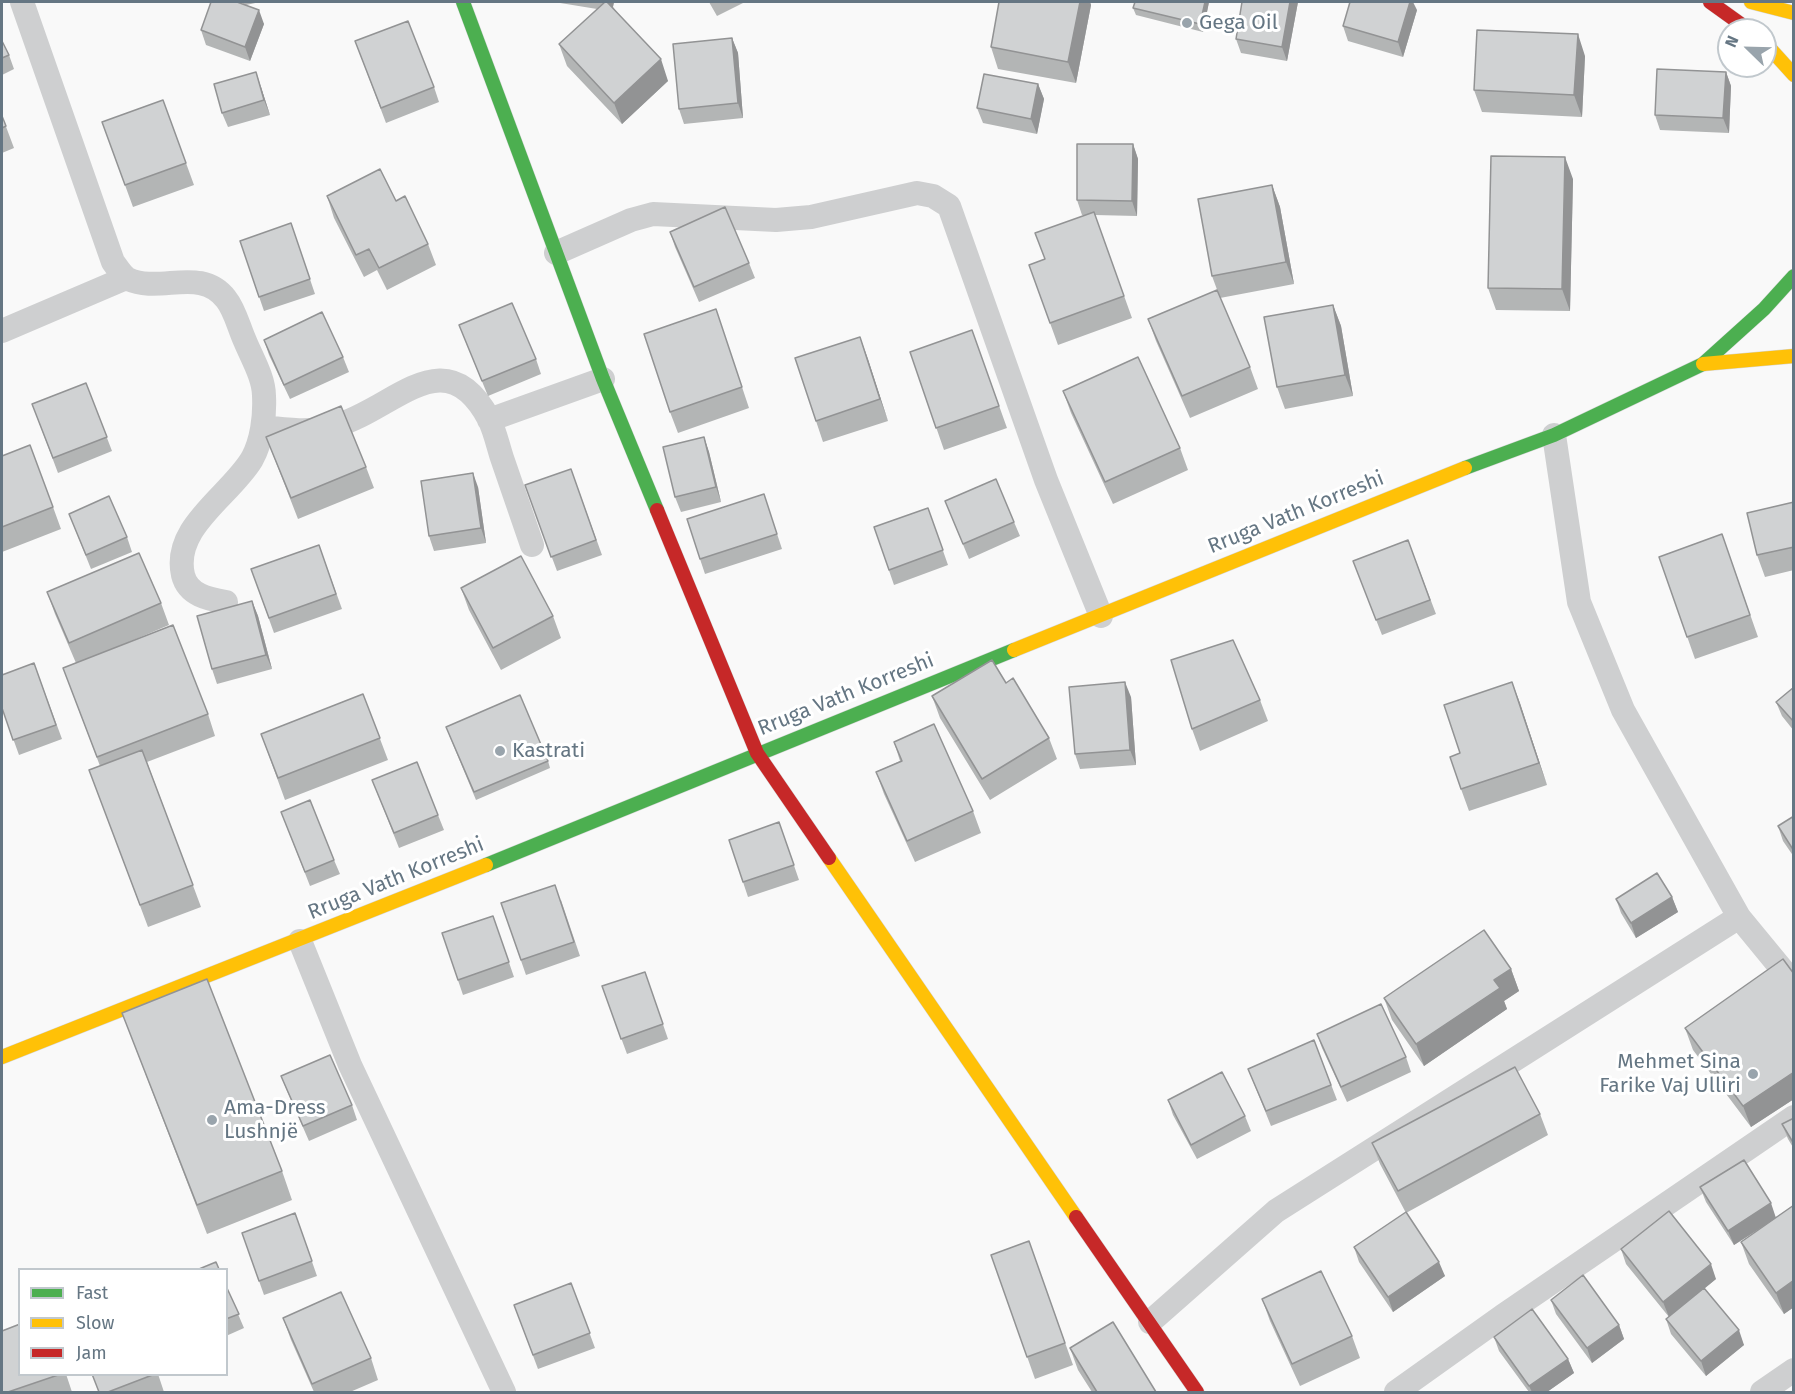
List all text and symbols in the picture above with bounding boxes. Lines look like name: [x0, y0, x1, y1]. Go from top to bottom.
place label: Gega Oil: [1199, 10, 1278, 36]
marker: Gega Oil: [1180, 16, 1194, 30]
north arrow: [1717, 18, 1777, 78]
text: N: [1721, 33, 1743, 50]
street label: Rruga Vath Korreshi: [1204, 466, 1388, 560]
street label: Rruga Vath Korreshi: [754, 648, 938, 742]
place label: Kastrati: [512, 738, 585, 764]
marker: Kastrati: [493, 744, 507, 758]
street label: Rruga Vath Korreshi: [304, 832, 488, 926]
place label: Mehmet Sina Farike Vaj Ulliri: [1599, 1049, 1741, 1099]
marker: Mehmet Sina Farike Vaj Ulliri: [1746, 1067, 1760, 1081]
place label: Ama-Dress Lushnjë: [224, 1095, 326, 1145]
marker: Ama-Dress Lushnjë: [205, 1113, 219, 1127]
legend: [18, 1268, 228, 1376]
text: Fast: [76, 1282, 108, 1304]
text: Slow: [76, 1312, 114, 1334]
text: Jam: [76, 1342, 107, 1364]

